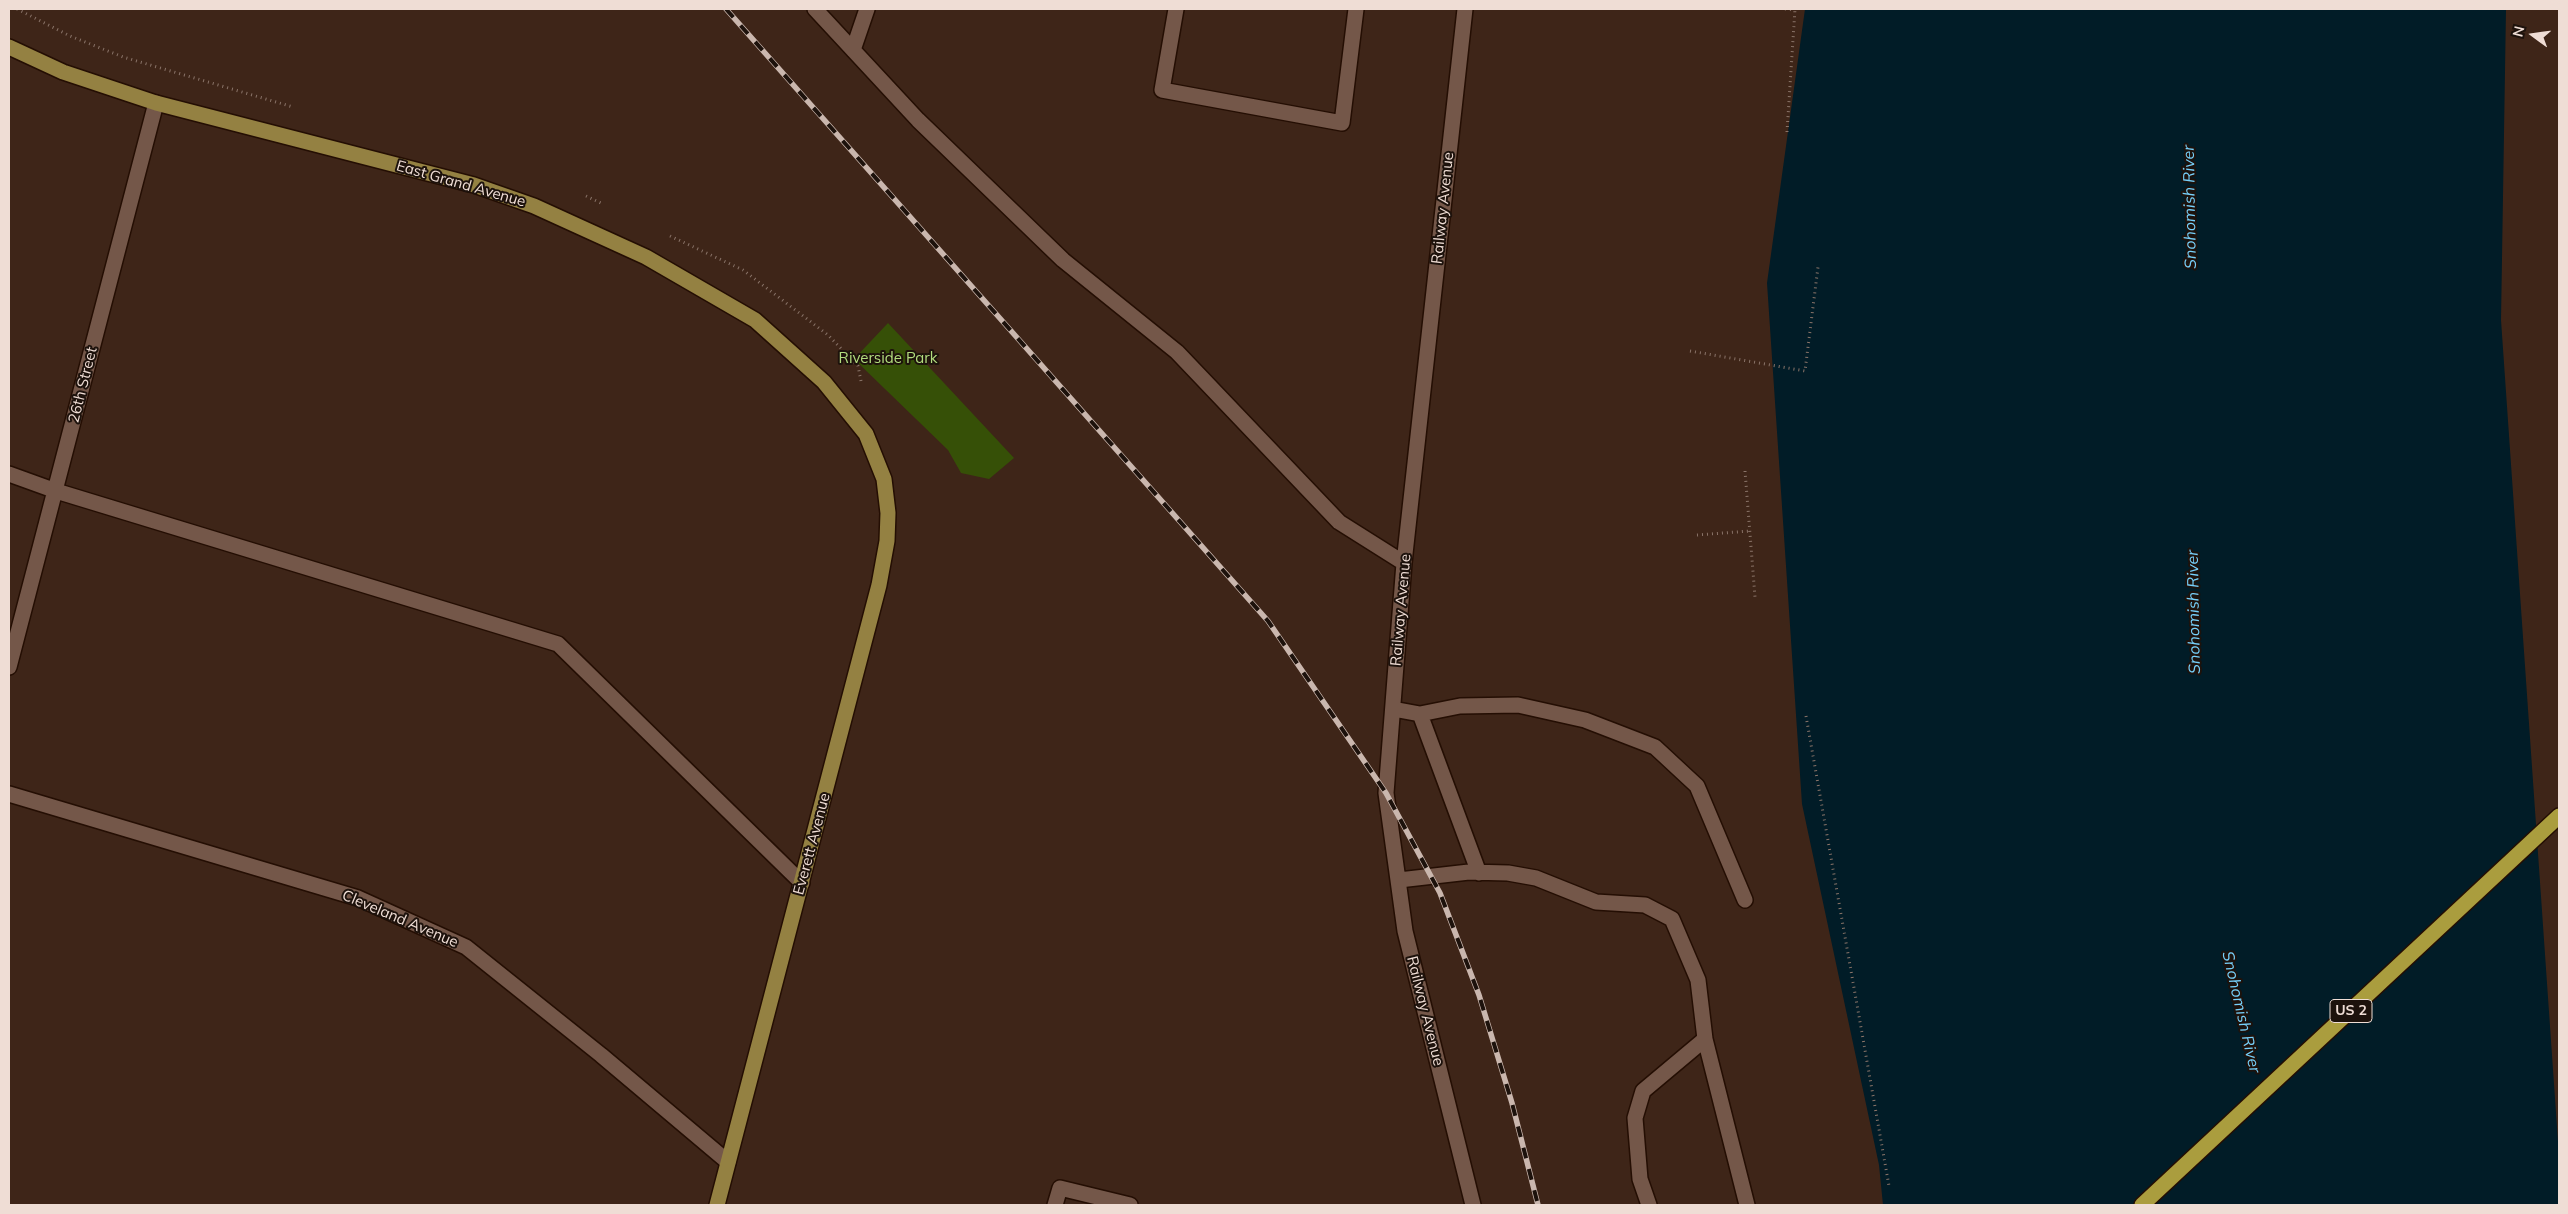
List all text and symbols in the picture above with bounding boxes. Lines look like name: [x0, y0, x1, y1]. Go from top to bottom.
north arrow: [2508, 10, 2558, 60]
text: N: [2508, 24, 2528, 39]
water label: Snohomish River: [2179, 145, 2201, 269]
street label: Railway Avenue: [1428, 151, 1458, 265]
street label: East Grand Avenue: [394, 157, 528, 211]
street label: 26th Street: [65, 345, 101, 425]
park label: Riverside Park: [839, 349, 937, 367]
water label: Snohomish River: [2183, 550, 2205, 674]
street label: Railway Avenue: [1387, 553, 1415, 667]
street label: Everett Avenue: [790, 791, 834, 897]
street label: Cleveland Avenue: [339, 886, 461, 952]
water label: Snohomish River: [2218, 949, 2264, 1075]
street label: Railway Avenue: [1403, 954, 1447, 1068]
road number: US 2: [2330, 999, 2372, 1022]

